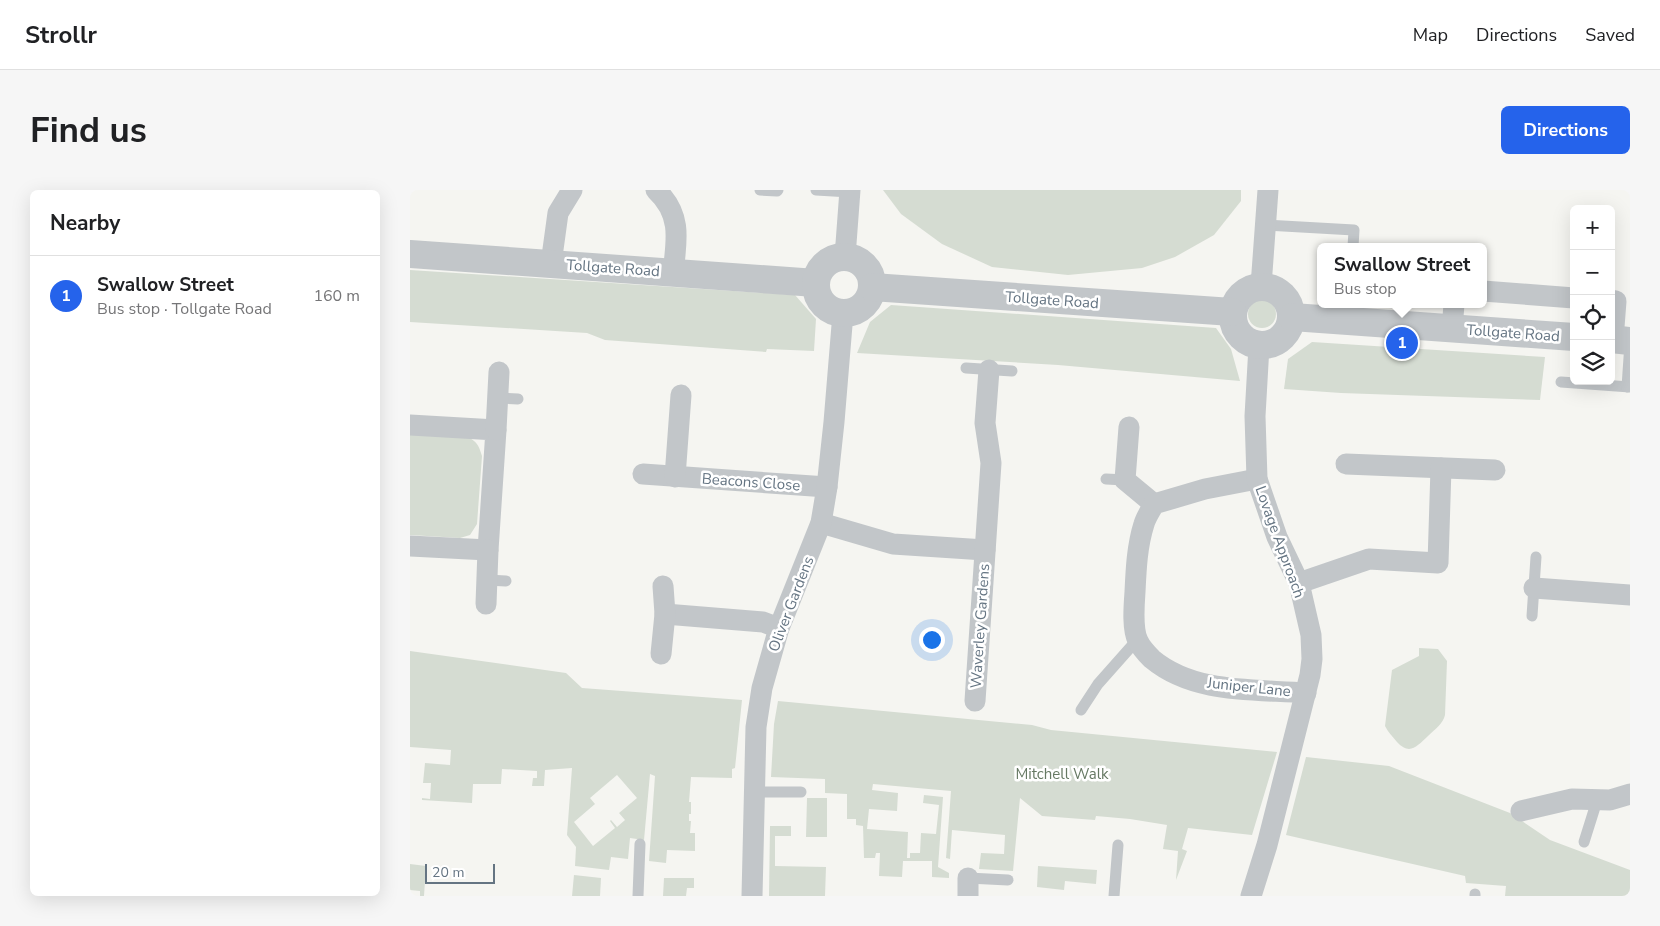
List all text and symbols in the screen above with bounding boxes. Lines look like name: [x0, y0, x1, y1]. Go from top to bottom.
text: Strollr: [25, 19, 97, 51]
text: Map: [1413, 23, 1448, 47]
text: Directions: [1476, 23, 1557, 47]
text: Saved: [1585, 23, 1635, 47]
button: Directions: [1501, 106, 1630, 154]
text: Find us: [30, 107, 147, 154]
map controls: [1570, 205, 1615, 385]
button: +: [1570, 205, 1615, 250]
text: Nearby: [50, 209, 120, 237]
popup: [1317, 243, 1487, 308]
button: −: [1570, 250, 1615, 295]
text: Swallow Street: [1334, 252, 1470, 278]
street label: Tollgate Road: [566, 255, 660, 281]
text: Swallow Street: [97, 272, 234, 298]
text: Bus stop: [1334, 278, 1397, 300]
text: 1: [61, 285, 71, 307]
text: 160 m: [313, 285, 360, 307]
street label: Tollgate Road: [1005, 287, 1099, 313]
button: locate: [1570, 295, 1615, 340]
text: Bus stop · Tollgate Road: [97, 298, 272, 320]
street label: Tollgate Road: [1466, 320, 1560, 346]
pin: 1: [1386, 324, 1418, 362]
button: layers: [1570, 340, 1615, 385]
street label: Beacons Close: [701, 469, 801, 495]
street label: Lovage Approach: [1250, 483, 1310, 601]
street label: Oliver Gardens: [764, 553, 818, 655]
street label: Waverley Gardens: [966, 563, 994, 689]
your location: [919, 627, 945, 653]
street label: Juniper Lane: [1205, 673, 1292, 701]
park label: Mitchell Walk: [1015, 764, 1109, 784]
scale bar: [425, 861, 495, 884]
text: 20 m: [432, 863, 464, 882]

